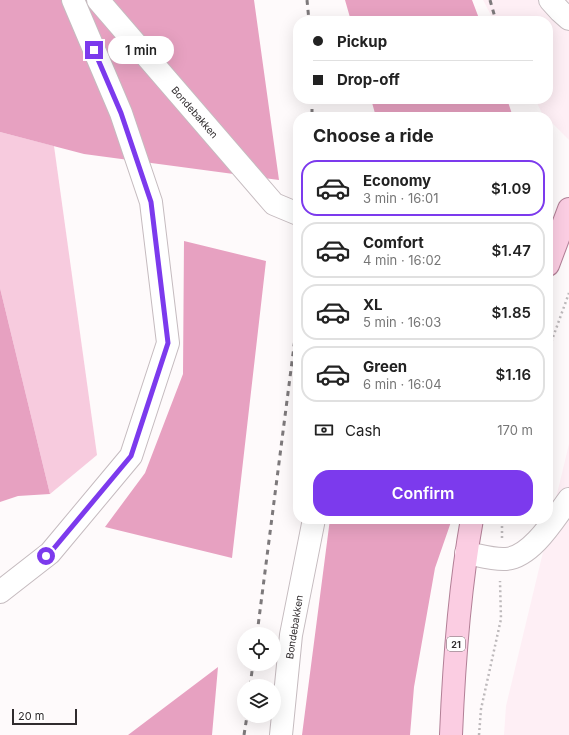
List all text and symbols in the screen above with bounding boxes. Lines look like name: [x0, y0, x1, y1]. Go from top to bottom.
text: Pickup: [337, 32, 387, 51]
callout: 1 min: [108, 36, 174, 64]
route end: [85, 41, 103, 59]
text: 1 min: [125, 42, 157, 58]
text: Drop-off: [337, 70, 400, 89]
street label: Bondebakken: [169, 84, 221, 140]
text: Choose a ride: [313, 125, 434, 146]
icon: car: [315, 170, 351, 206]
text: Economy: [363, 171, 431, 190]
text: $1.09: [491, 179, 531, 198]
text: 3 min · 16:01: [363, 190, 439, 206]
icon: car: [315, 232, 351, 268]
text: Comfort: [363, 233, 424, 252]
text: $1.47: [491, 241, 531, 260]
text: 4 min · 16:02: [363, 252, 442, 268]
icon: car: [315, 294, 351, 330]
text: XL: [363, 295, 383, 314]
text: $1.85: [491, 303, 531, 322]
text: 5 min · 16:03: [363, 314, 441, 330]
icon: car: [315, 356, 351, 392]
text: Green: [363, 357, 407, 376]
text: $1.16: [496, 365, 531, 384]
text: 6 min · 16:04: [363, 376, 442, 392]
icon: cash: [313, 419, 335, 441]
text: Cash: [345, 421, 381, 440]
text: 170 m: [497, 422, 533, 438]
button: Confirm: [313, 470, 533, 516]
route start: [37, 547, 55, 565]
street label: Bondebakken: [283, 594, 305, 660]
map controls: [237, 627, 281, 723]
button: locate: [237, 627, 281, 671]
road number: 21: [447, 637, 465, 651]
button: layers: [237, 679, 281, 723]
scale bar: [12, 707, 77, 726]
text: 20 m: [18, 709, 44, 723]

